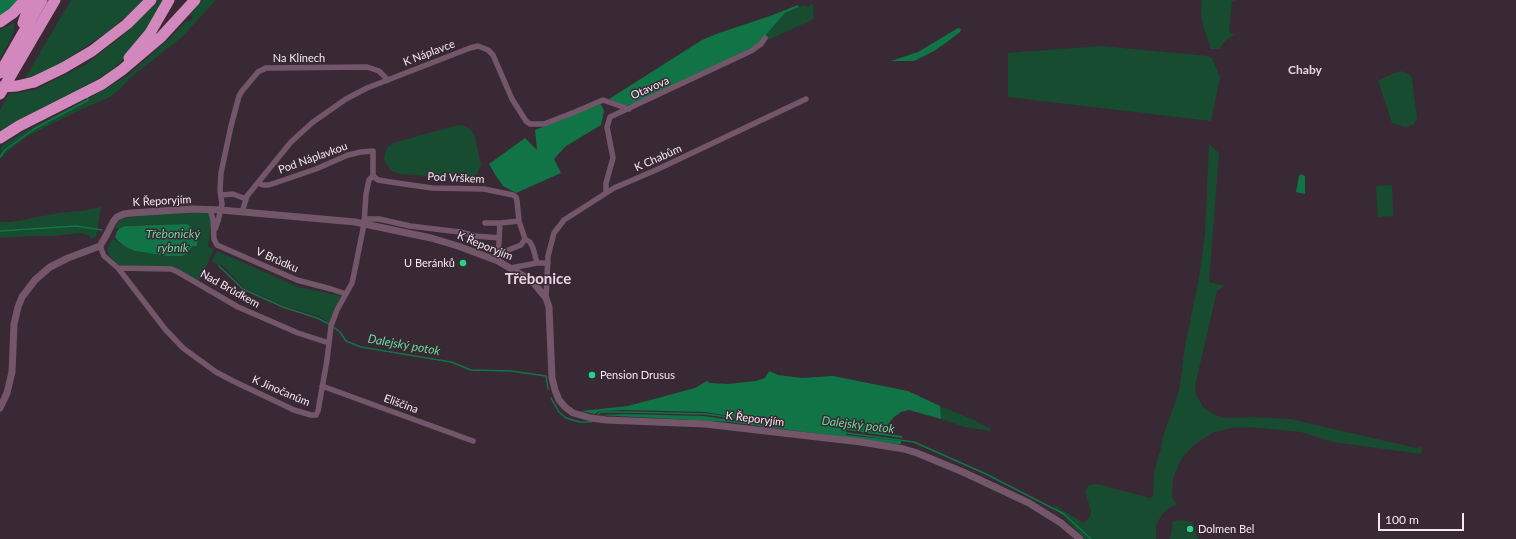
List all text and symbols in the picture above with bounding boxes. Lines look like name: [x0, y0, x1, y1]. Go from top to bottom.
street label: K Náplavce: [401, 37, 457, 69]
street label: Na Klínech: [273, 51, 325, 65]
district label: Chaby: [1288, 63, 1322, 77]
street label: Otavova: [629, 74, 671, 102]
street label: Pod Náplavkou: [277, 139, 349, 177]
street label: K Chabům: [632, 142, 684, 174]
street label: Pod Vrškem: [427, 170, 485, 186]
street label: K Řeporyjím: [132, 193, 192, 209]
water label: Třebonický rybník: [146, 227, 200, 255]
street label: K Řeporyjím: [455, 229, 515, 263]
street label: V Brůdku: [254, 245, 300, 275]
place label: U Beránků: [404, 256, 455, 270]
marker: U Beránků: [458, 258, 468, 268]
street label: Nad Brůdkem: [198, 267, 262, 311]
district label: Třebonice: [505, 270, 571, 288]
water label: Dalejský potok: [367, 332, 441, 358]
place label: Pension Drusus: [600, 368, 675, 382]
marker: Pension Drusus: [587, 370, 597, 380]
street label: K Jinočanům: [250, 373, 312, 409]
street label: Eliščina: [382, 392, 420, 416]
street label: K Řeporyjím: [725, 409, 785, 429]
water label: Dalejský potok: [821, 413, 895, 437]
scale bar: [1380, 505, 1466, 531]
text: 100 m: [1385, 512, 1419, 527]
place label: Dolmen Bel: [1198, 522, 1254, 536]
marker: Dolmen Bel: [1185, 524, 1195, 534]

